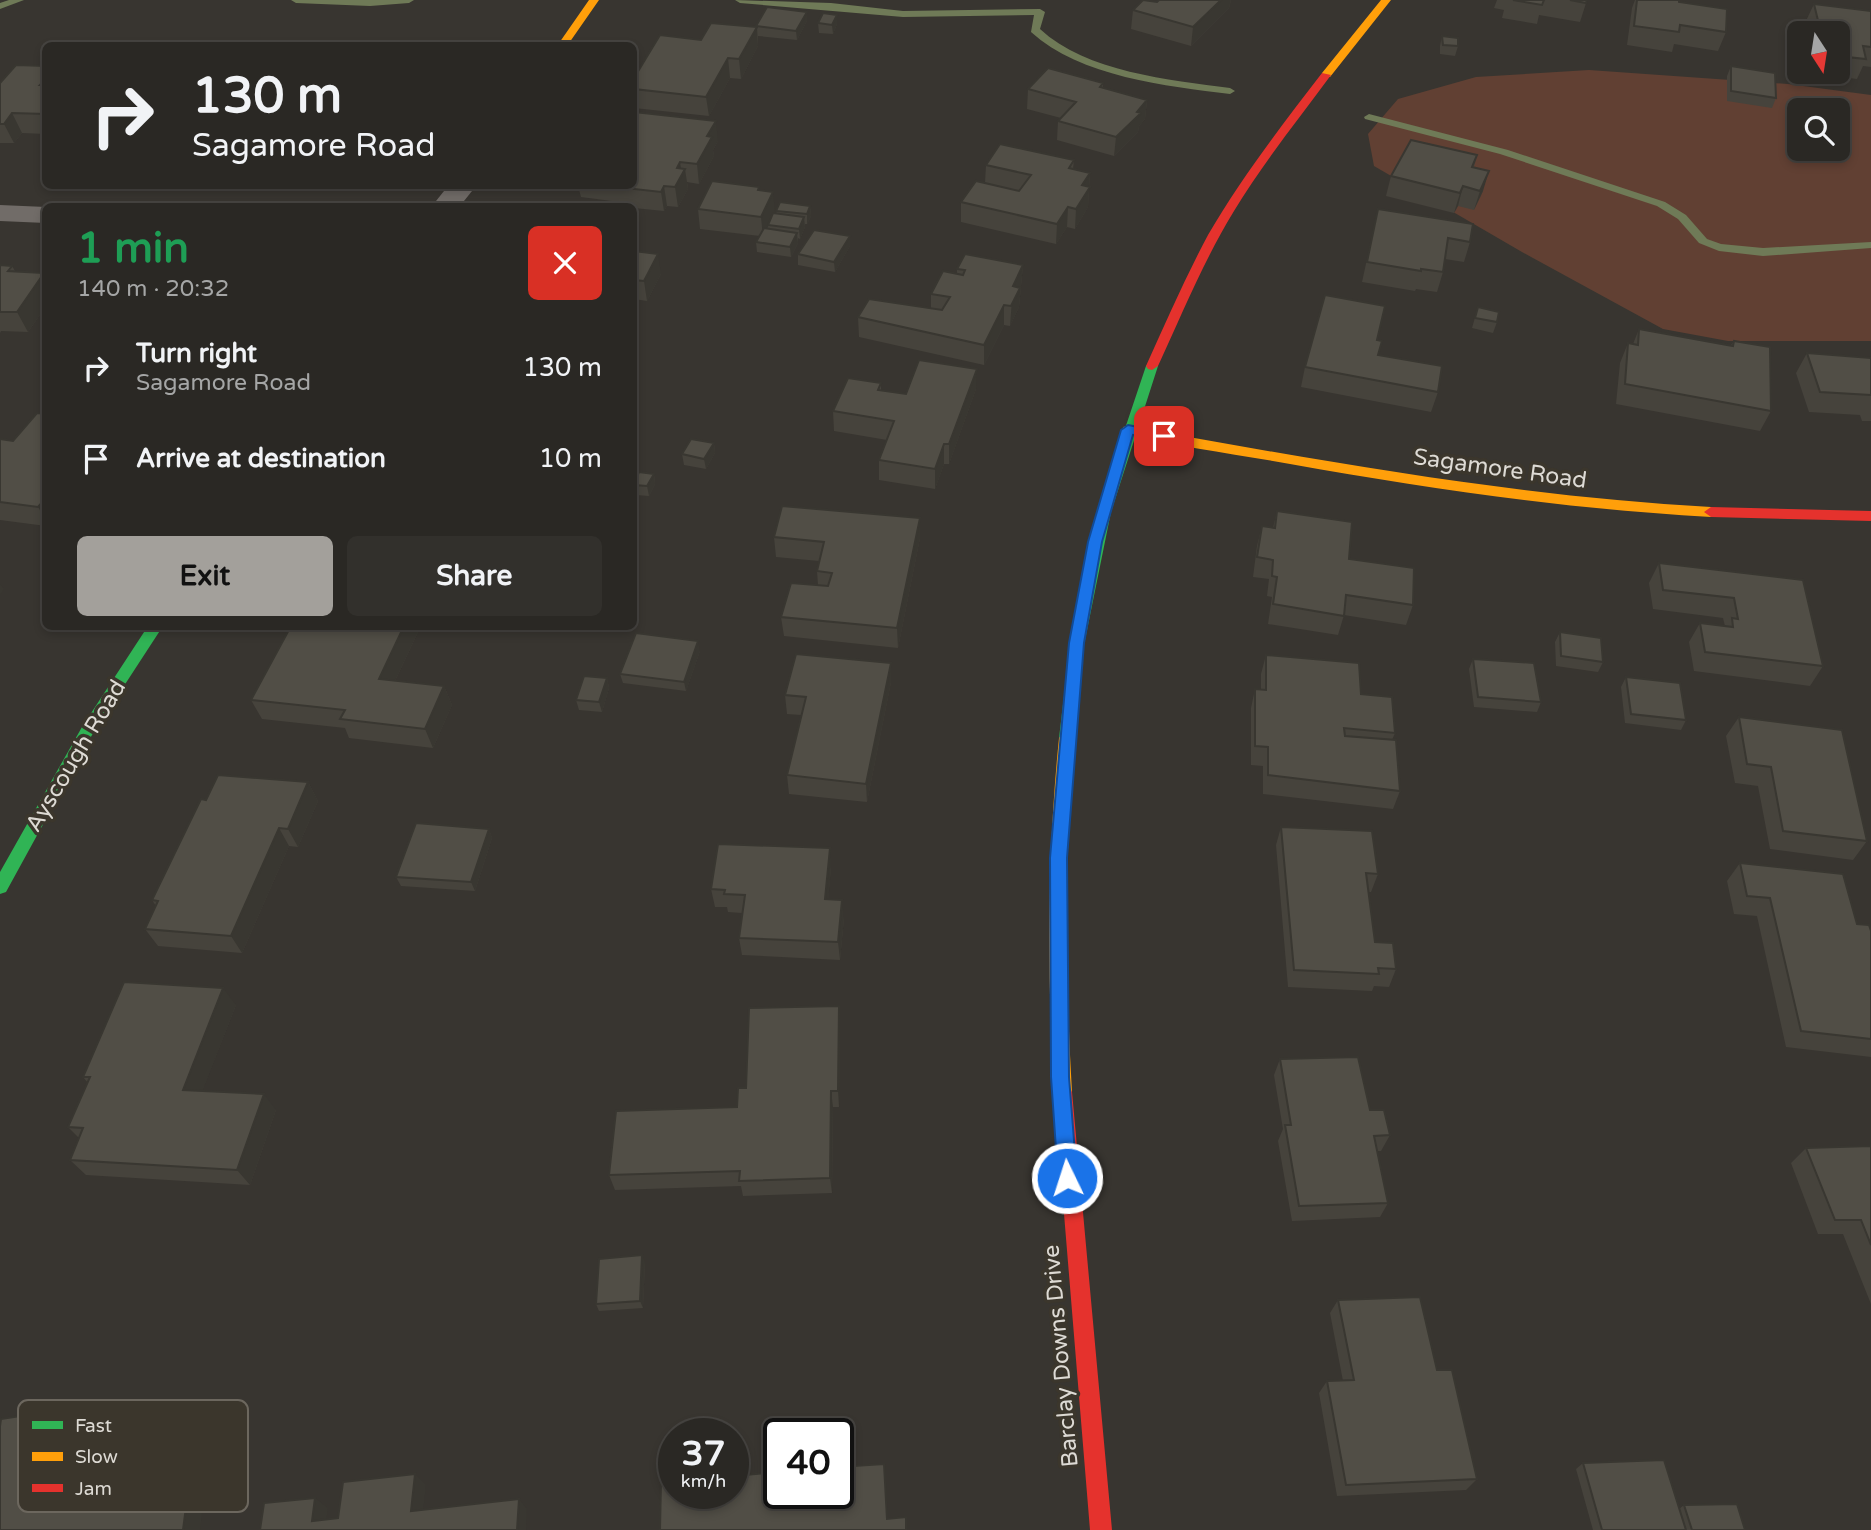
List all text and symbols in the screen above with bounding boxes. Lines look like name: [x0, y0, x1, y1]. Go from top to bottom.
north arrow: [1787, 21, 1850, 84]
map controls: [1787, 21, 1850, 161]
text: 130 m: [192, 67, 342, 126]
icon: right: [77, 70, 168, 161]
button: search: [1787, 98, 1850, 161]
text: Sagamore Road: [192, 127, 435, 165]
text: 1 min: [77, 223, 189, 274]
button: close: [528, 226, 602, 300]
text: 140 m · 20:32: [77, 275, 229, 303]
text: Turn right: [136, 338, 257, 369]
icon: right: [77, 349, 115, 387]
text: 130 m: [522, 352, 602, 383]
text: Sagamore Road: [136, 369, 311, 397]
pin: [1134, 406, 1194, 466]
icon: arrive: [1145, 417, 1183, 455]
icon: arrive: [77, 440, 115, 478]
text: Arrive at destination: [136, 443, 386, 474]
text: 10 m: [539, 443, 602, 474]
street label: Sagamore Road: [1411, 443, 1589, 495]
button: Exit: [77, 536, 333, 616]
button: Share: [347, 536, 602, 616]
street label: Ayscough Road: [20, 675, 132, 837]
position arrow: [1030, 1141, 1104, 1215]
street label: Barclay Downs Drive: [1037, 1244, 1085, 1468]
legend: [18, 1400, 248, 1512]
text: Fast: [75, 1415, 112, 1437]
speed limit sign: 40: [763, 1418, 854, 1509]
text: 37: [682, 1433, 725, 1475]
text: Slow: [75, 1446, 118, 1468]
text: km/h: [681, 1470, 726, 1492]
text: Jam: [75, 1478, 112, 1500]

